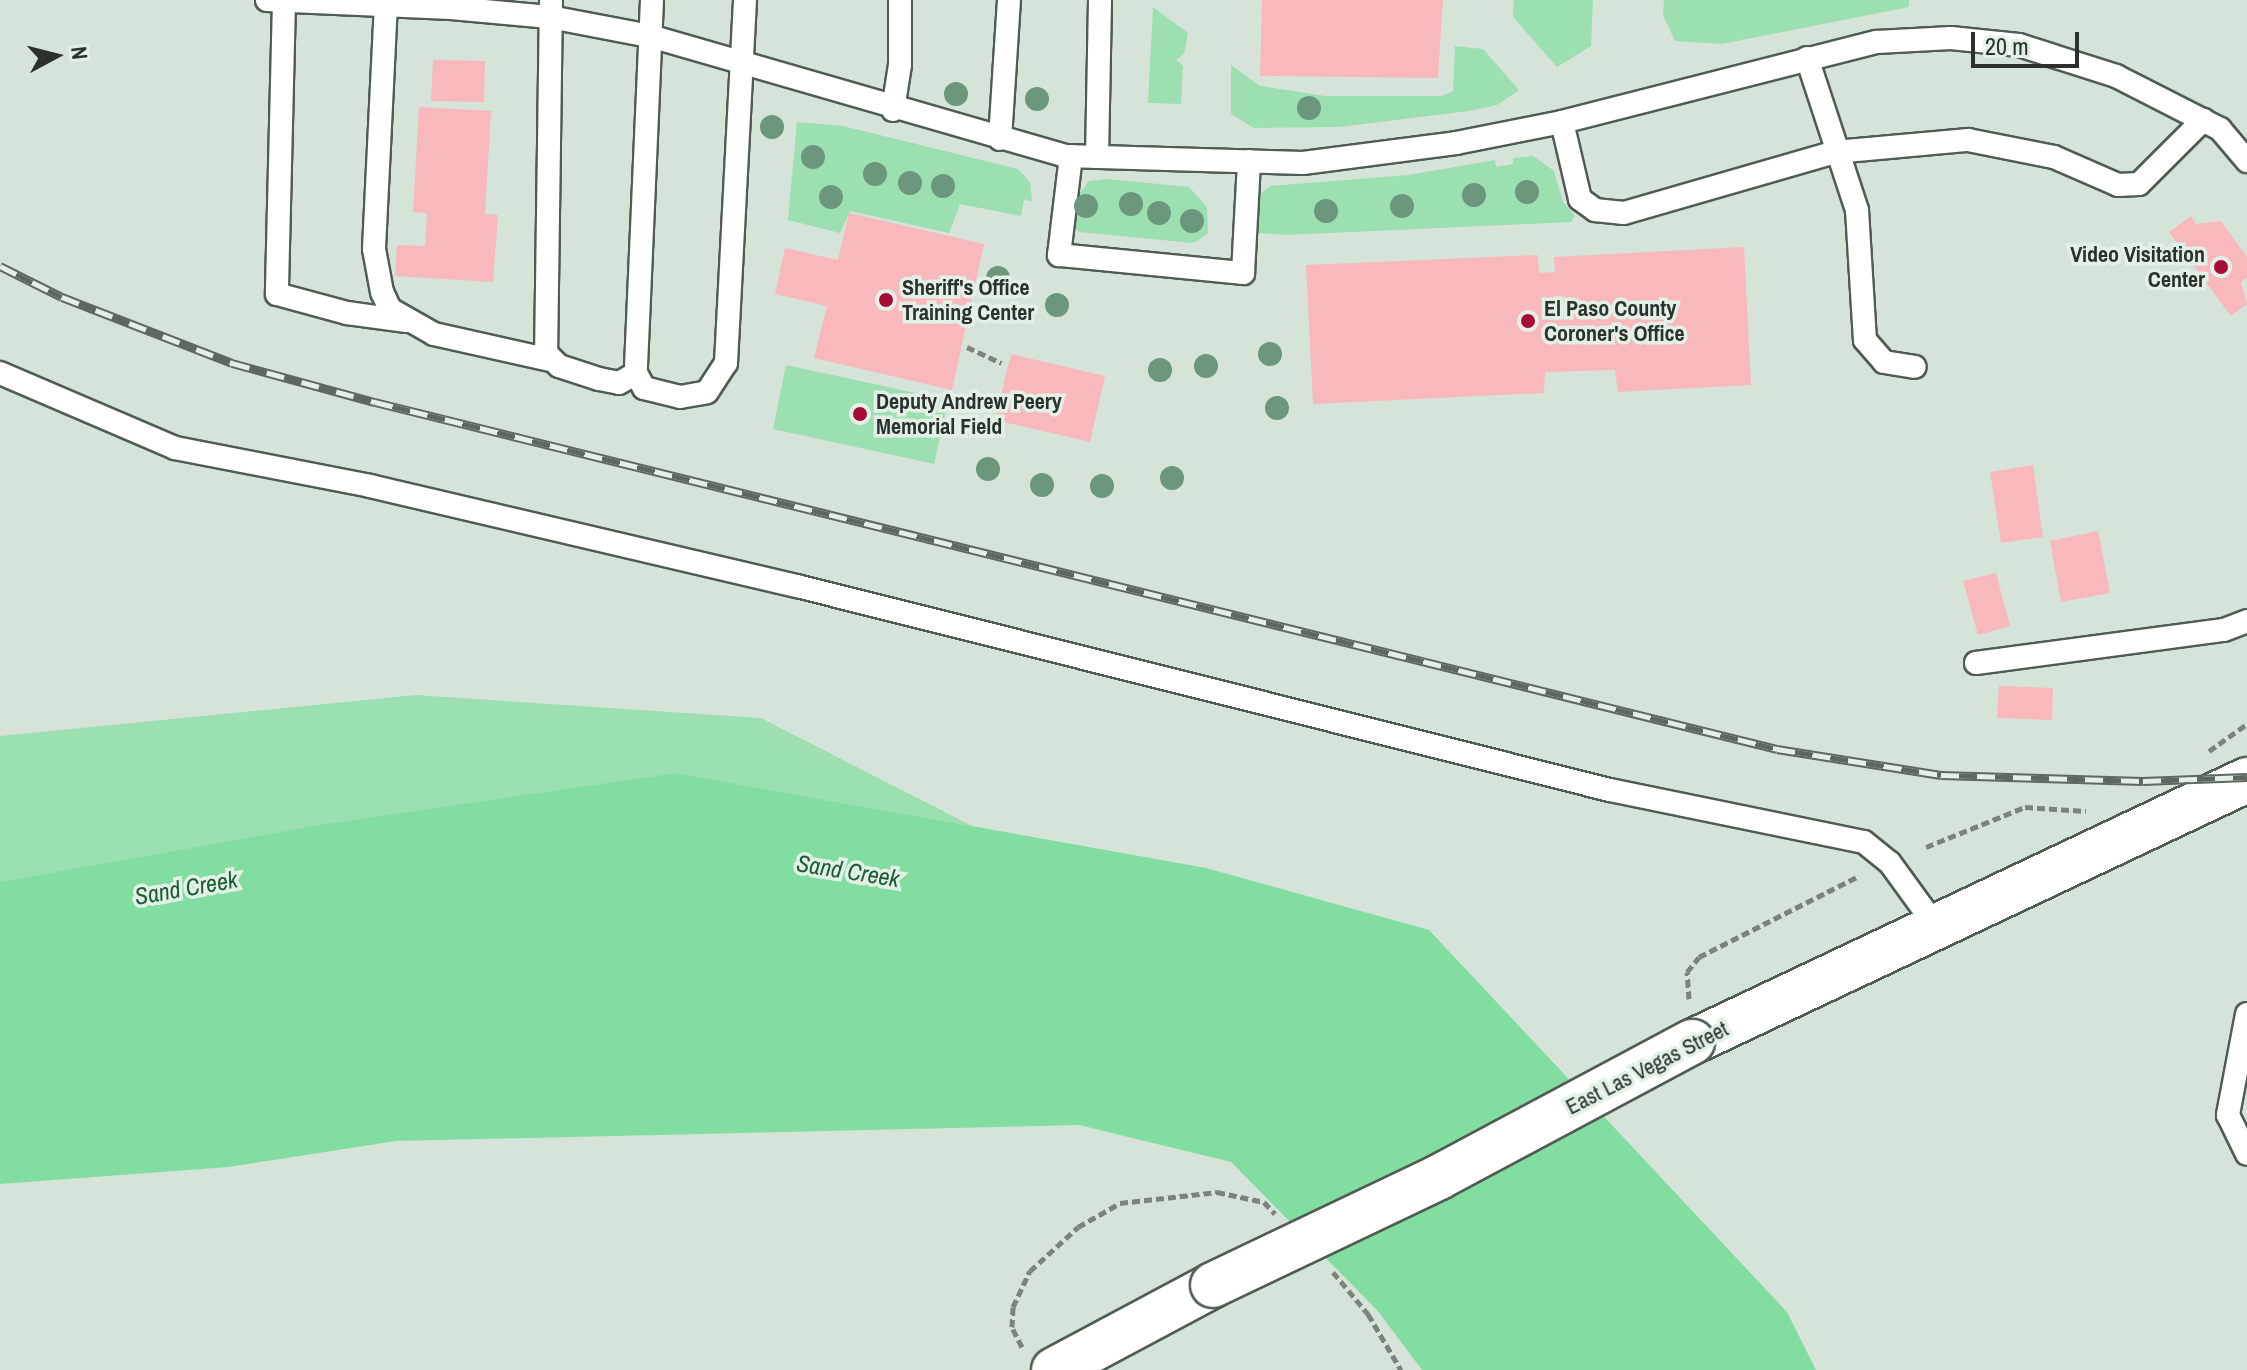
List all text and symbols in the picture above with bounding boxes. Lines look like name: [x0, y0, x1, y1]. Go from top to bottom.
north arrow: [16, 16, 96, 96]
scale bar: [1975, 16, 2083, 66]
text: 20 m: [1985, 30, 2029, 62]
text: N: [64, 45, 96, 61]
place label: Video Visitation Center: [2070, 241, 2205, 292]
marker: Video Visitation Center: [2212, 258, 2230, 276]
place label: Sheriff's Office Training Center: [902, 274, 1034, 326]
marker: Sheriff's Office Training Center: [877, 291, 895, 309]
place label: El Paso County Coroner's Office: [1544, 295, 1685, 346]
marker: El Paso County Coroner's Office: [1519, 312, 1537, 330]
place label: Deputy Andrew Peery Memorial Field: [876, 388, 1062, 440]
marker: Deputy Andrew Peery Memorial Field: [851, 405, 869, 423]
water label: Sand Creek: [794, 849, 902, 893]
water label: Sand Creek: [132, 865, 240, 911]
street label: East Las Vegas Street: [1561, 1016, 1733, 1120]

